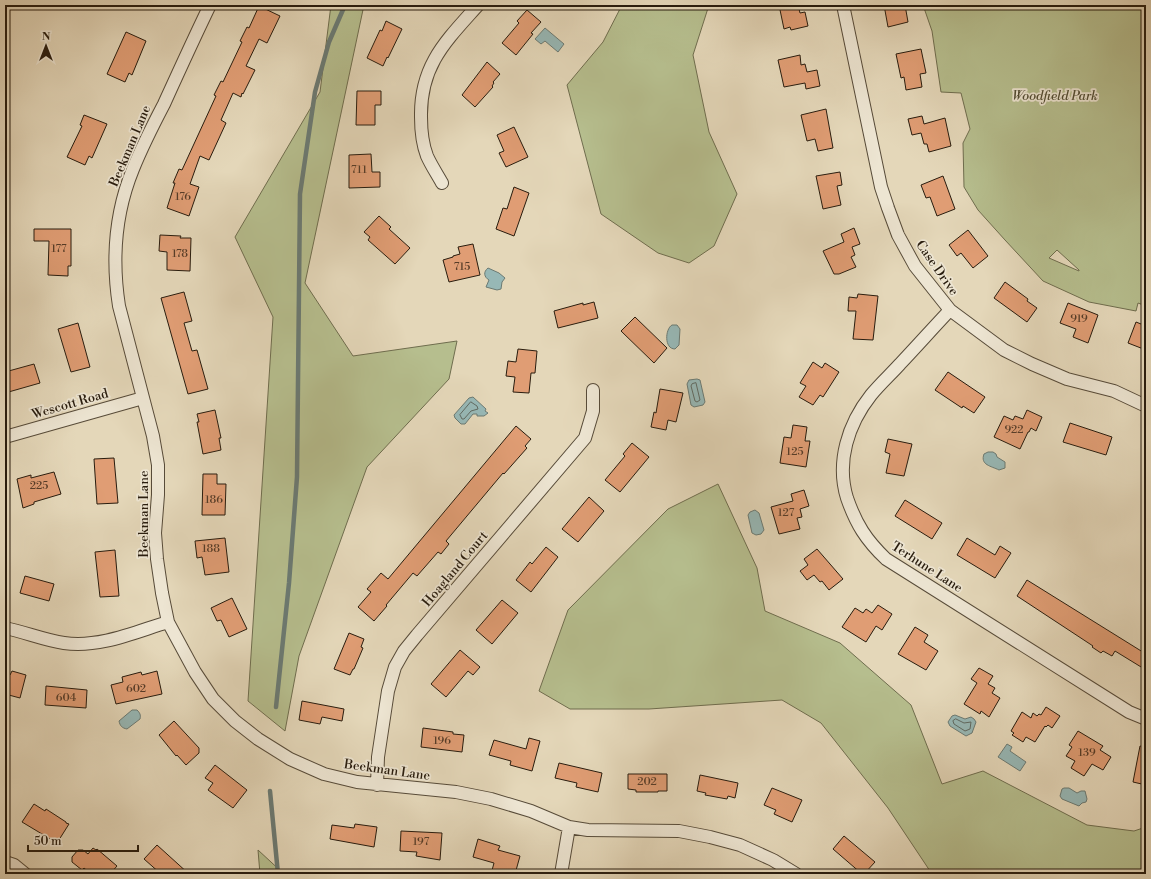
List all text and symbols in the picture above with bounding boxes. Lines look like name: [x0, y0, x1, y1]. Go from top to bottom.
north arrow: [26, 26, 66, 66]
text: N: [42, 30, 51, 44]
park label: Woodfield Park: [1012, 88, 1098, 104]
street label: Beekman Lane: [105, 102, 155, 190]
house number: 711: [351, 163, 367, 177]
house number: 176: [175, 190, 191, 204]
street label: Case Drive: [912, 237, 962, 299]
house number: 177: [51, 242, 67, 256]
house number: 178: [172, 247, 188, 261]
house number: 715: [454, 260, 470, 274]
house number: 919: [1070, 312, 1088, 326]
street label: Wescott Road: [29, 385, 111, 423]
house number: 922: [1004, 423, 1024, 437]
house number: 125: [786, 445, 804, 459]
street label: Beekman Lane: [136, 470, 152, 558]
house number: 225: [30, 479, 48, 493]
house number: 186: [205, 493, 223, 507]
house number: 127: [778, 506, 795, 520]
street label: Hoagland Court: [419, 528, 491, 610]
street label: Terhune Lane: [888, 538, 966, 596]
house number: 188: [202, 542, 220, 556]
house number: 602: [126, 682, 146, 696]
house number: 604: [56, 691, 77, 705]
house number: 196: [433, 734, 451, 748]
house number: 139: [1078, 746, 1096, 760]
street label: Beekman Lane: [342, 756, 432, 784]
house number: 202: [637, 775, 657, 789]
scale bar: [28, 827, 138, 853]
text: 50 m: [34, 834, 62, 849]
house number: 197: [413, 835, 430, 849]

